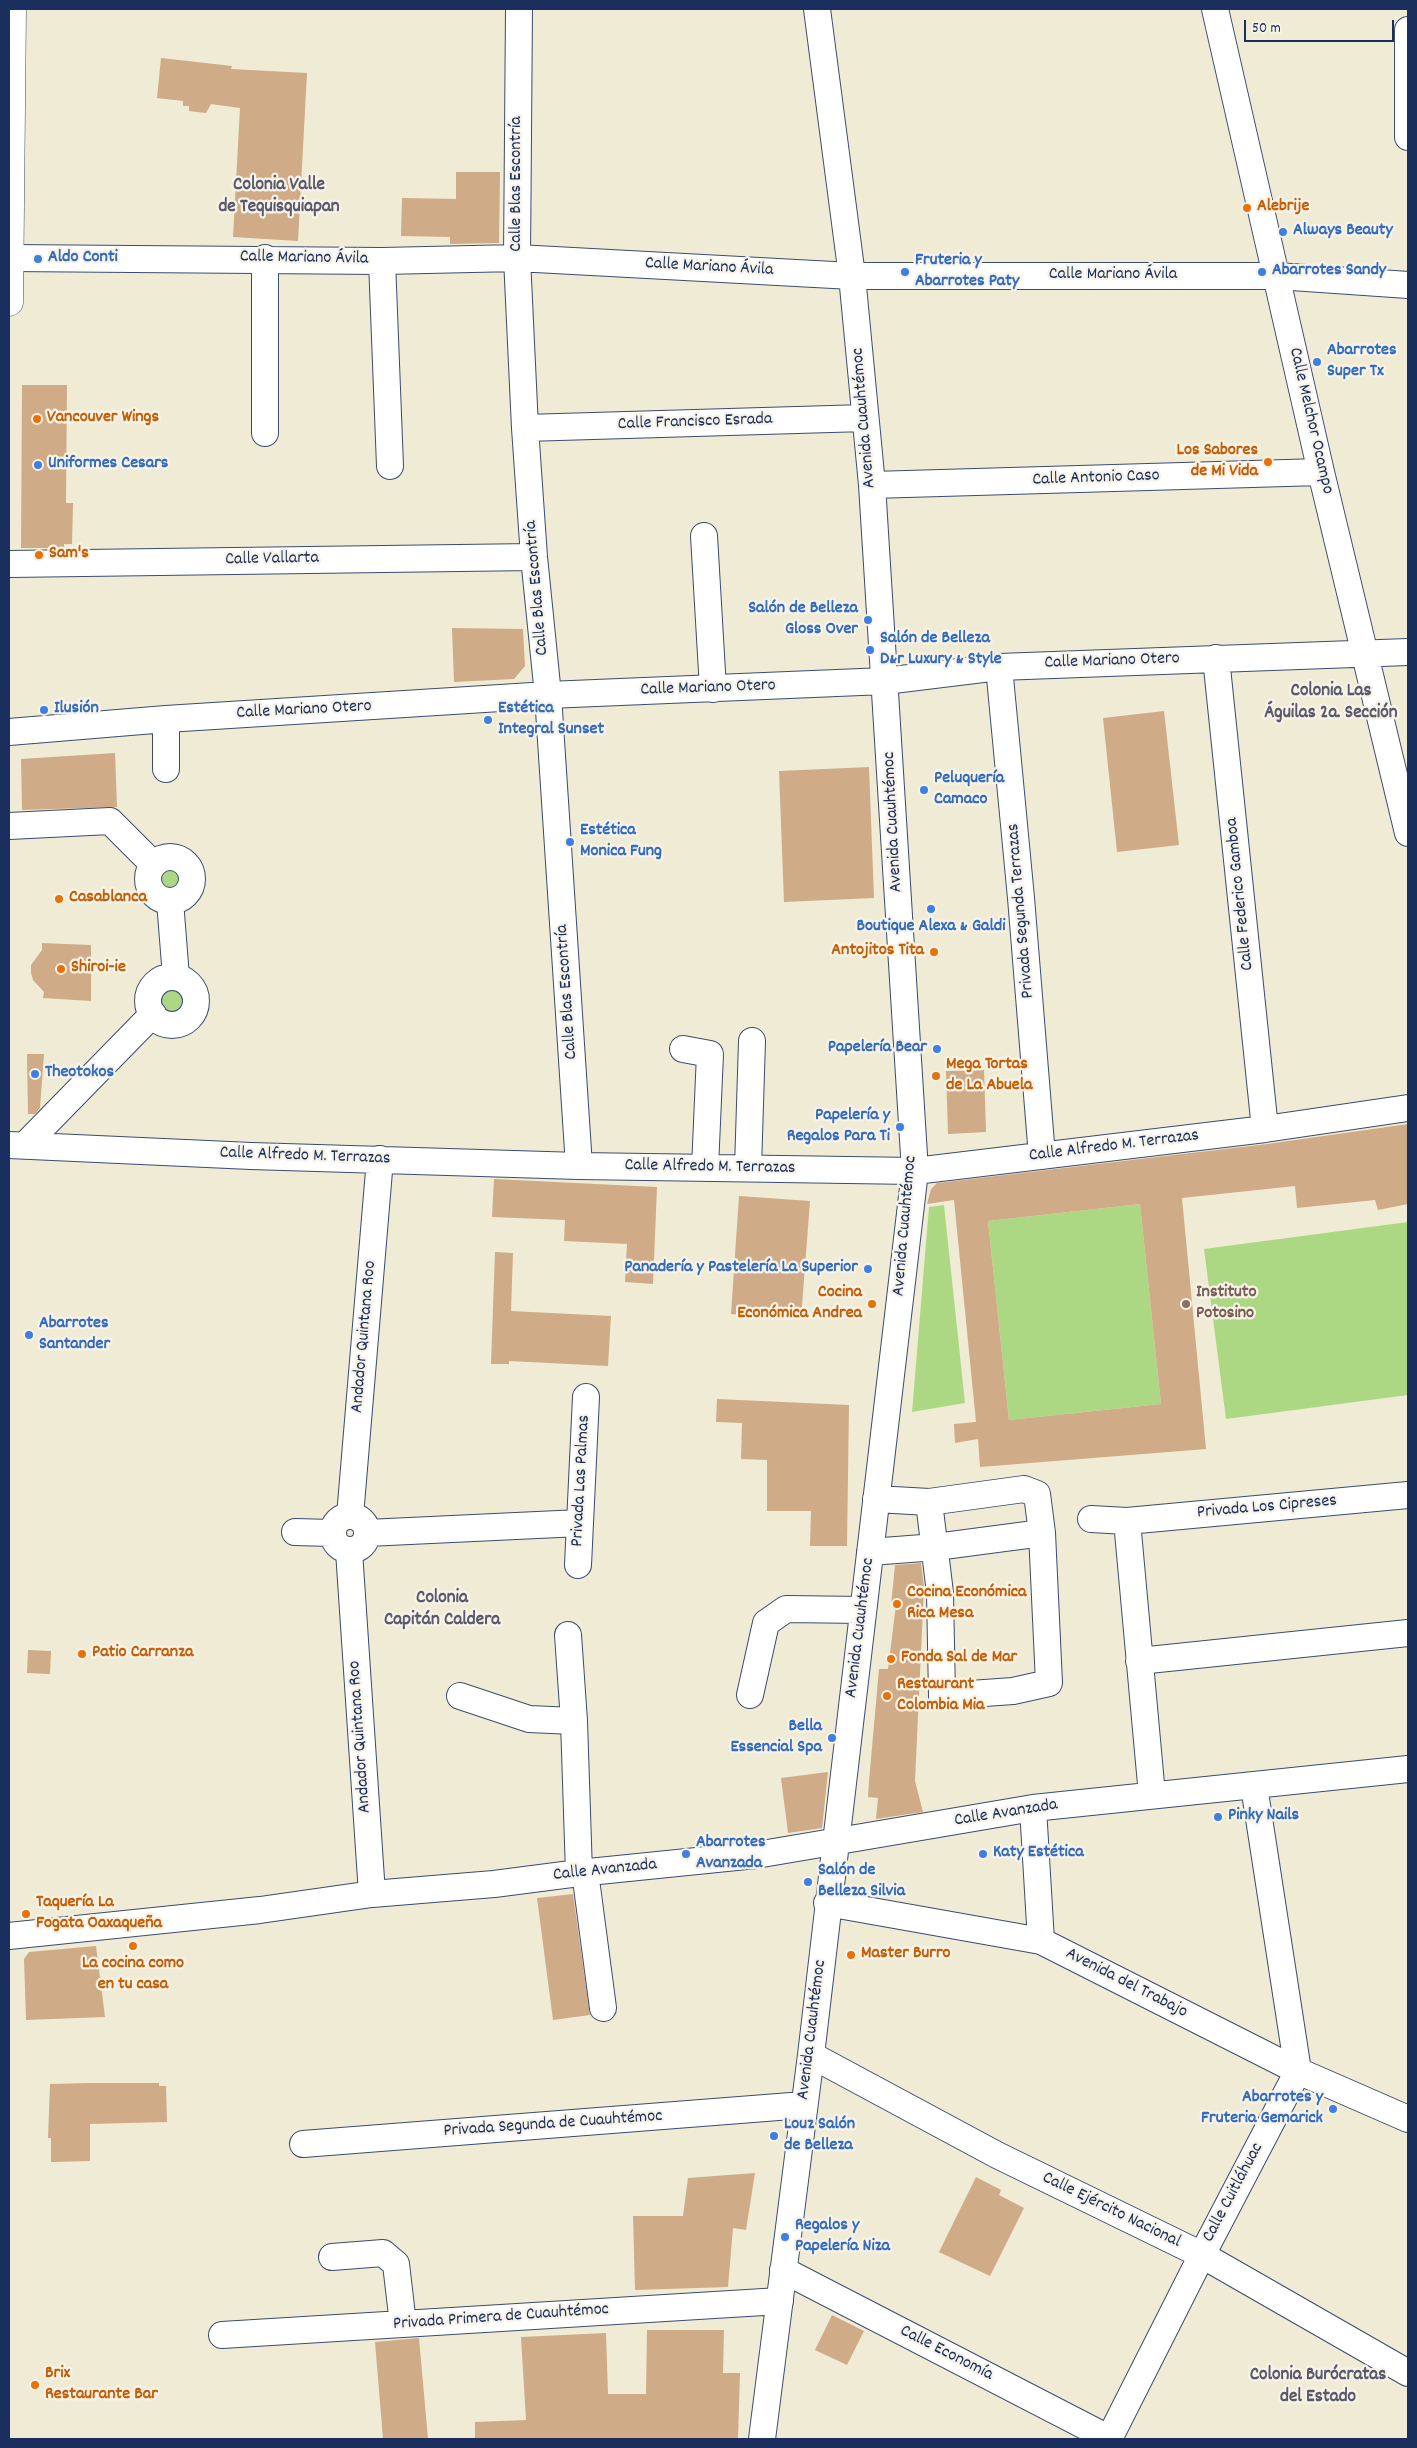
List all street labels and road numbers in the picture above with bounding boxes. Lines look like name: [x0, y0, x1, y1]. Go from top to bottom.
street label: Calle Blas Escontría: [507, 116, 529, 252]
street label: Calle Mariano Ávila: [240, 247, 368, 271]
street label: Calle Mariano Ávila: [644, 254, 774, 282]
street label: Calle Mariano Ávila: [1049, 265, 1177, 287]
street label: Calle Melchor Ocampo: [1283, 346, 1337, 496]
street label: Avenida Cuauhtémoc: [848, 347, 882, 489]
street label: Calle Francisco Esrada: [617, 410, 773, 436]
street label: Calle Antonio Caso: [1032, 466, 1160, 492]
street label: Calle Blas Escontría: [521, 520, 555, 656]
street label: Calle Vallarta: [225, 548, 319, 572]
street label: Calle Mariano Otero: [1044, 649, 1180, 675]
street label: Calle Mariano Otero: [640, 676, 776, 702]
street label: Calle Mariano Otero: [236, 697, 372, 725]
street label: Avenida Cuauhtémoc: [880, 751, 908, 893]
street label: Calle Federico Gamboa: [1222, 816, 1260, 972]
street label: Privada Segunda Terrazas: [1004, 823, 1040, 999]
street label: Calle Blas Escontría: [553, 924, 583, 1060]
street label: Calle Alfredo M. Terrazas: [1028, 1126, 1200, 1168]
street label: Calle Alfredo M. Terrazas: [219, 1143, 391, 1171]
street label: Avenida Cuauhtémoc: [889, 1155, 923, 1297]
street label: Calle Alfredo M. Terrazas: [624, 1156, 796, 1180]
street label: Andador Quintana Roo: [348, 1260, 382, 1414]
street label: Privada Las Palmas: [568, 1415, 596, 1547]
street label: Privada Los Cipreses: [1196, 1491, 1338, 1525]
street label: Avenida Cuauhtémoc: [842, 1557, 880, 1699]
street label: Andador Quintana Roo: [345, 1660, 377, 1814]
street label: Calle Avanzada: [953, 1795, 1059, 1833]
street label: Calle Avanzada: [552, 1855, 658, 1887]
street label: Avenida del Trabajo: [1061, 1944, 1191, 2024]
street label: Avenida Cuauhtémoc: [794, 1959, 832, 2101]
street label: Privada Segunda de Cuauhtémoc: [443, 2107, 663, 2143]
street label: Calle Cuitláhuac: [1199, 2140, 1269, 2246]
street label: Calle Ejército Nacional: [1038, 2168, 1184, 2254]
street label: Privada Primera de Cuauhtémoc: [392, 2300, 610, 2336]
street label: Calle Economía: [896, 2321, 996, 2387]

